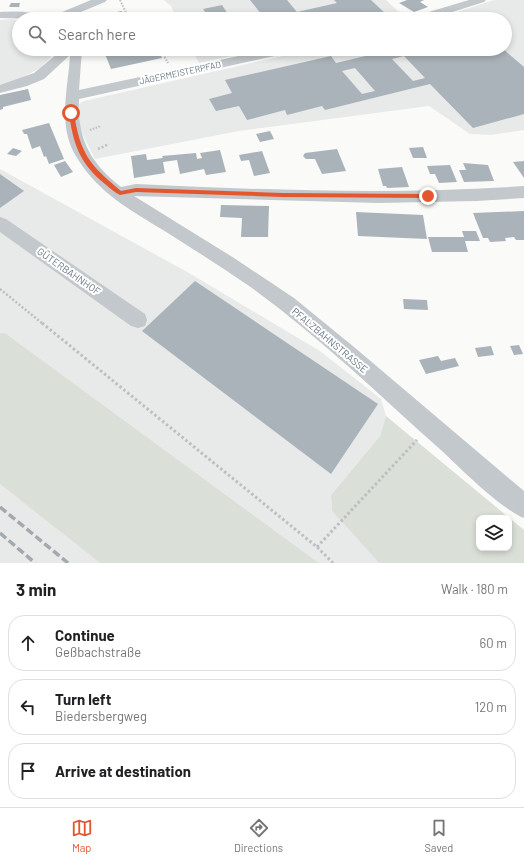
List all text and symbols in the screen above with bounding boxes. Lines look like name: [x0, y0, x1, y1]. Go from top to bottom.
search box: [12, 12, 512, 56]
icon: search: [26, 23, 48, 45]
text: Search here: [58, 25, 136, 43]
street label: JÄGERMEISTERPFAD: [138, 58, 222, 87]
route start: [62, 104, 80, 122]
route end: [419, 187, 437, 205]
street label: GÜTERBAHNHOF: [35, 245, 103, 297]
street label: PFALZBAHNSTRASSE: [290, 305, 370, 375]
map controls: [476, 515, 512, 551]
button: layers: [476, 515, 512, 551]
text: 3 min: [16, 579, 56, 599]
text: Walk · 180 m: [441, 581, 508, 597]
text: Continue: [55, 626, 115, 644]
icon: ahead: [17, 632, 39, 654]
text: 60 m: [480, 635, 507, 651]
text: Geßbachstraße: [55, 644, 141, 660]
text: Turn left: [55, 690, 111, 708]
icon: left: [17, 696, 39, 718]
text: 120 m: [475, 699, 507, 715]
text: Biedersbergweg: [55, 708, 147, 724]
icon: arrive: [17, 760, 39, 782]
text: Arrive at destination: [55, 762, 191, 780]
tab: Map: [71, 817, 93, 854]
tab: Directions: [234, 817, 283, 854]
tab: Saved: [424, 817, 453, 854]

